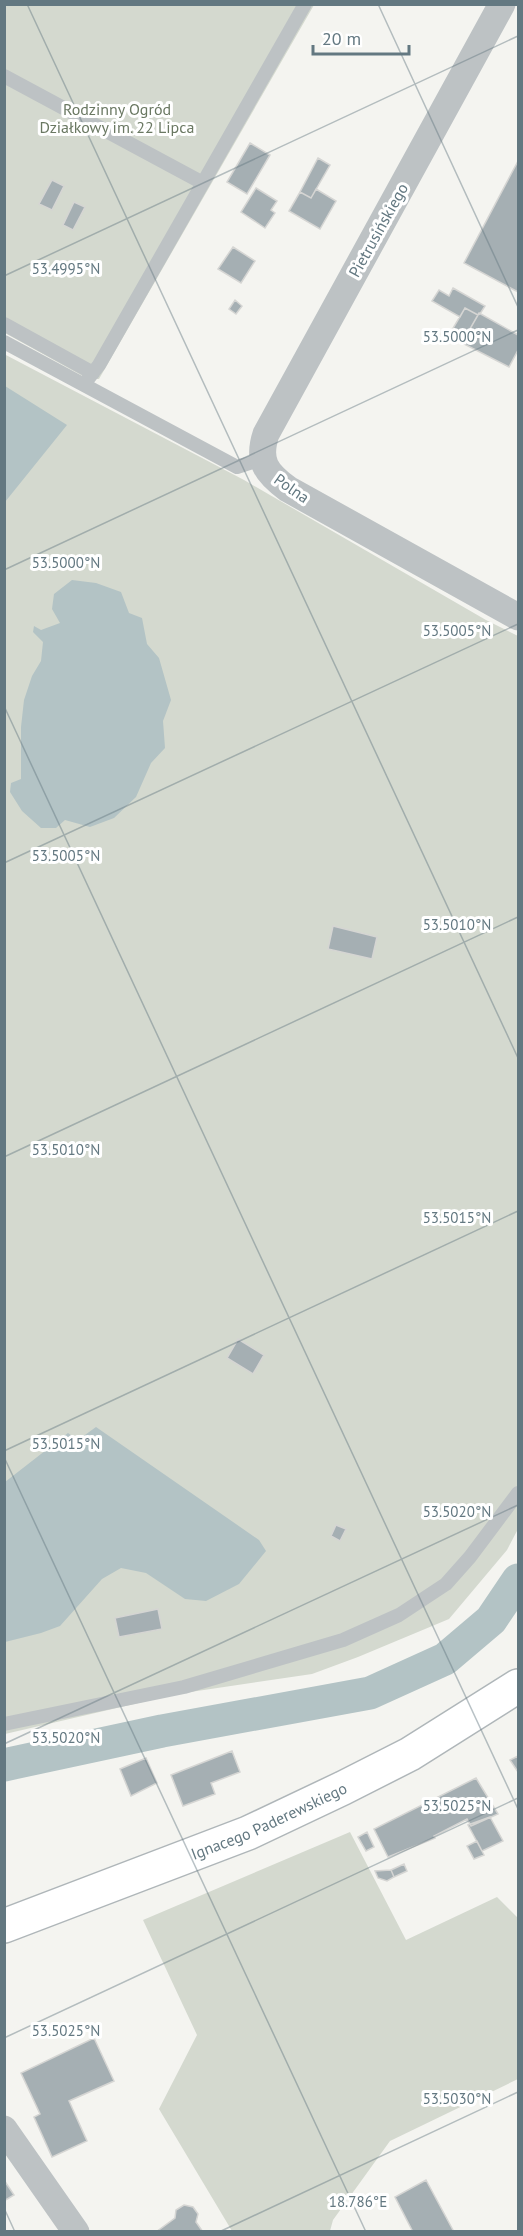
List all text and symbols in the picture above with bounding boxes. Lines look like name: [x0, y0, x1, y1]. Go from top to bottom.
scale bar: [313, 18, 409, 56]
text: 20 m: [322, 27, 361, 50]
park label: Rodzinny Ogród Działkowy im. 22 Lipca: [40, 99, 194, 137]
street label: Pietrusińskiego: [344, 179, 412, 281]
text: 53.4995°N: [32, 259, 100, 278]
text: 53.5000°N: [423, 327, 491, 346]
street label: Polna: [271, 469, 313, 507]
text: 53.5000°N: [32, 553, 100, 572]
text: 53.5005°N: [423, 621, 491, 640]
text: 53.5005°N: [32, 846, 100, 865]
text: 53.5010°N: [423, 915, 491, 934]
text: 53.5010°N: [32, 1140, 100, 1159]
text: 53.5015°N: [423, 1208, 491, 1227]
text: 53.5015°N: [32, 1434, 100, 1453]
text: 53.5020°N: [423, 1502, 491, 1521]
text: 53.5020°N: [32, 1728, 100, 1747]
street label: Ignacego Paderewskiego: [188, 1778, 350, 1864]
text: 53.5025°N: [423, 1796, 491, 1815]
text: 53.5025°N: [32, 2021, 100, 2040]
text: 53.5030°N: [423, 2089, 491, 2108]
text: 18.786°E: [329, 2192, 387, 2211]

